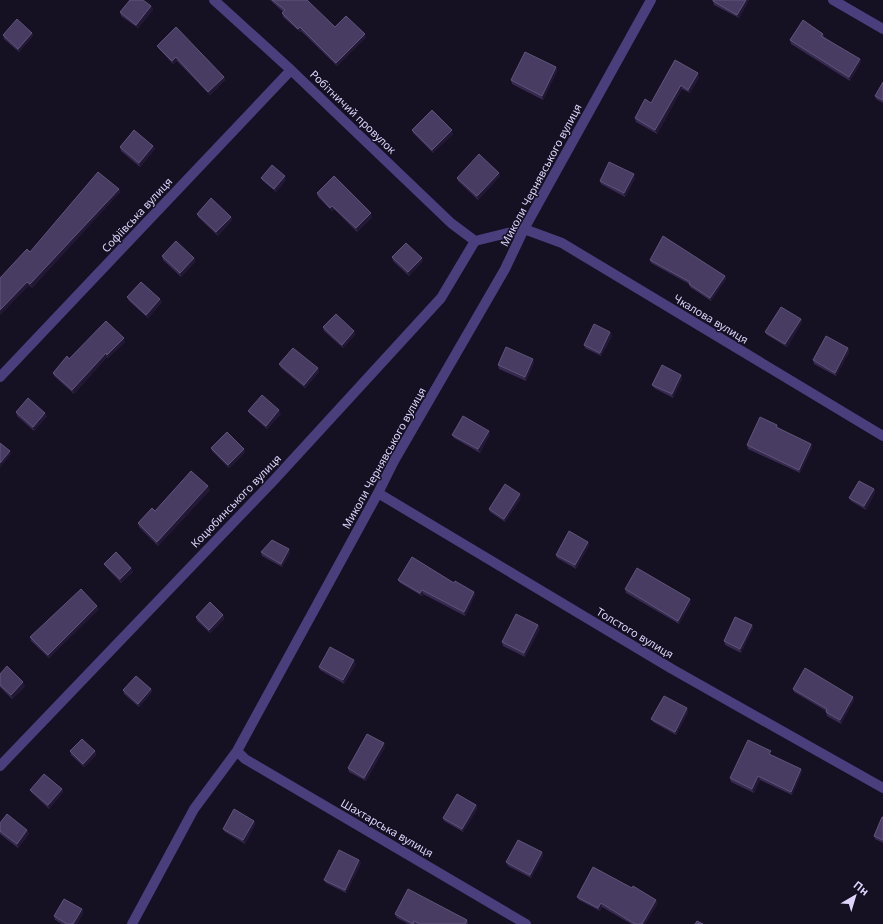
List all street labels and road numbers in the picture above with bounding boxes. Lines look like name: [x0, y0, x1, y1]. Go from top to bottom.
street label: Робітничий провулок: [307, 67, 400, 157]
street label: Миколи Чернявського вулиця: [496, 101, 585, 249]
street label: Софіївська вулиця: [98, 174, 175, 255]
street label: Чкалова вулиця: [671, 290, 751, 347]
street label: Миколи Чернявського вулиця: [338, 384, 429, 531]
street label: Коцюбинського вулиця: [187, 451, 284, 550]
street label: Толстого вулиця: [594, 604, 677, 661]
street label: Шахтарська вулиця: [338, 795, 436, 860]

